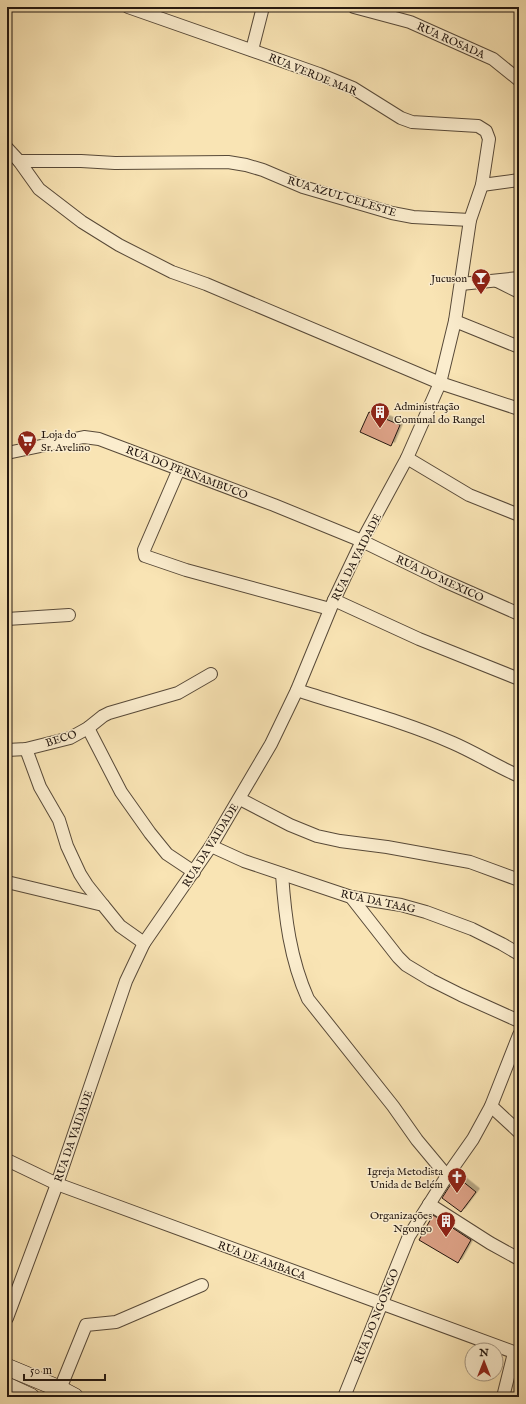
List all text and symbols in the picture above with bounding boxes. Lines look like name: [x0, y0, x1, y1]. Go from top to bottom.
street label: RUA ROSADA: [414, 20, 487, 62]
street label: RUA VERDE MAR: [266, 51, 360, 99]
street label: RUA AZUL CELESTE: [285, 174, 398, 220]
bar icon: Jucuson: [470, 267, 492, 295]
place label: Jucuson: [429, 272, 467, 286]
place label: Administração Comunal do Rangel: [393, 400, 485, 427]
building icon: Administração Comunal do Rangel: [369, 401, 391, 429]
place label: Loja do Sr. Avelino: [41, 428, 90, 455]
supermarket icon: Loja do Sr. Avelino: [16, 429, 38, 457]
street label: RUA DO PERNAMBUCO: [124, 443, 250, 503]
street label: RUA DA VAIDADE: [329, 511, 385, 604]
street label: RUA DO MEXICO: [393, 552, 486, 605]
street label: BECO: [44, 727, 79, 751]
street label: RUA DA VAIDADE: [179, 801, 242, 890]
street label: RUA DA TAAG: [339, 887, 417, 917]
street label: RUA DA VAIDADE: [52, 1088, 96, 1184]
place label: Igreja Metodista Unida de Belém: [367, 1165, 443, 1192]
church icon: Igreja Metodista Unida de Belém: [446, 1166, 468, 1194]
place label: Organizações Ngongo: [370, 1209, 432, 1236]
building icon: Organizações Ngongo: [435, 1210, 457, 1238]
street label: RUA DE AMBACA: [216, 1238, 308, 1284]
street label: RUA DO NGONGO: [351, 1267, 402, 1366]
north arrow: [464, 1342, 504, 1382]
text: N: [478, 1346, 489, 1360]
scale bar: [24, 1356, 105, 1382]
text: 50 m: [30, 1363, 52, 1378]

